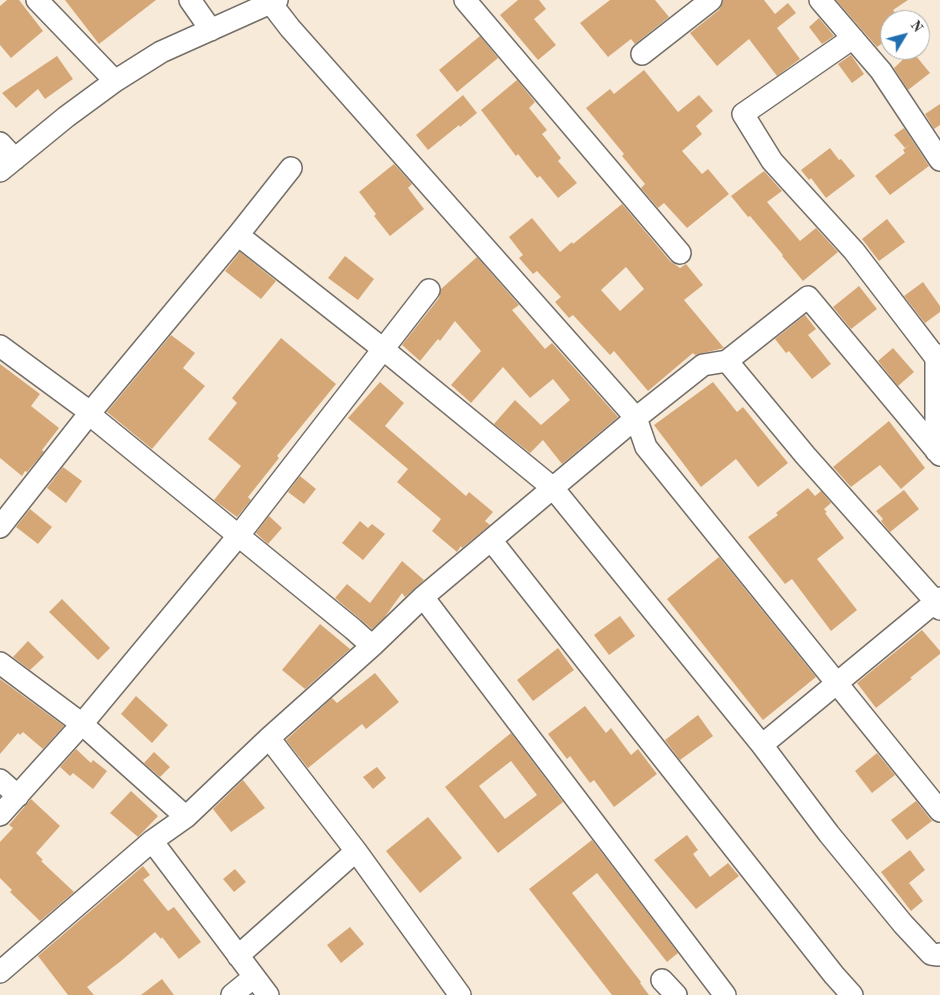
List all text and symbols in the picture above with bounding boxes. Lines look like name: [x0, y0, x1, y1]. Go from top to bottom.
north arrow: [880, 10, 930, 60]
text: N: [907, 18, 925, 35]

